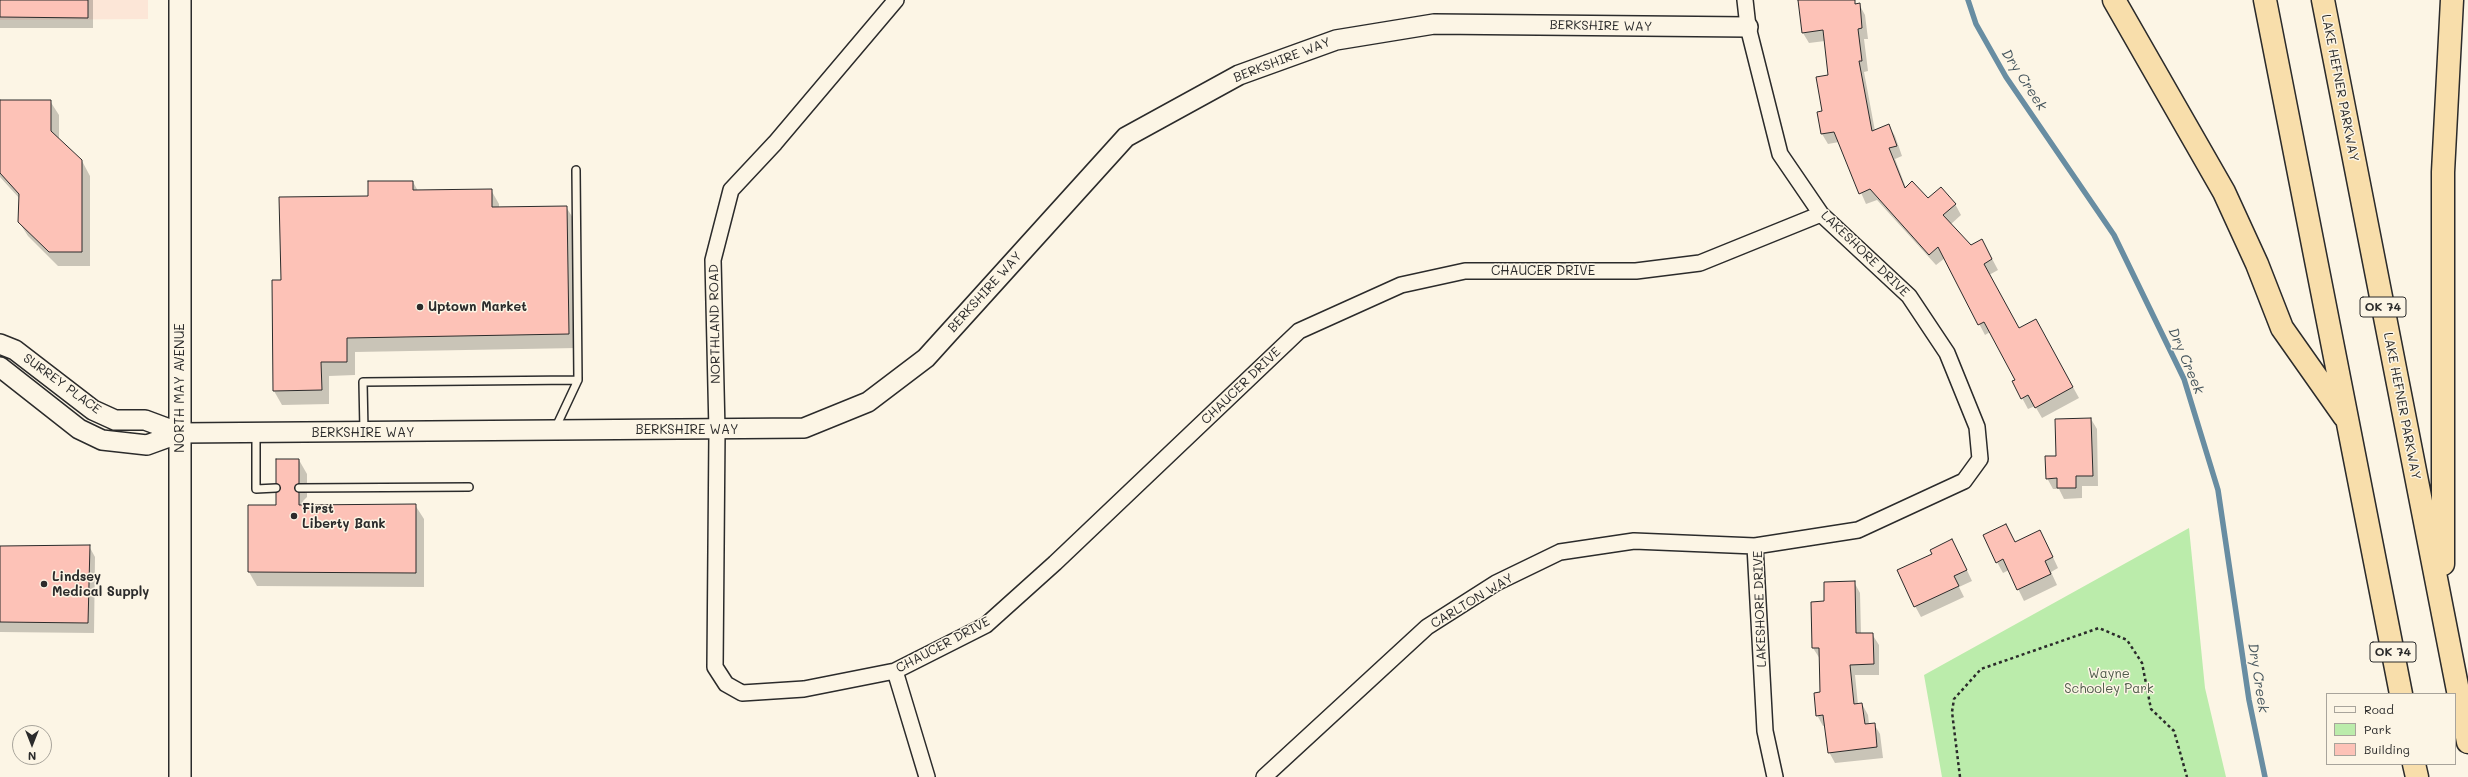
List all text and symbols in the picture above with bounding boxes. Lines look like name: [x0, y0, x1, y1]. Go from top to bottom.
street label: LAKE HEFNER PARKWAY: [2318, 13, 2362, 163]
street label: BERKSHIRE WAY: [1549, 17, 1653, 35]
street label: BERKSHIRE WAY: [1231, 34, 1333, 86]
water label: Dry Creek: [1998, 46, 2050, 114]
street label: LAKESHORE DRIVE: [1818, 208, 1912, 300]
street label: BERKSHIRE WAY: [945, 249, 1025, 335]
street label: CHAUCER DRIVE: [1491, 263, 1595, 279]
street label: NORTHLAND ROAD: [706, 264, 724, 384]
road number: OK 74: [2360, 297, 2406, 317]
place label: Uptown Market: [428, 299, 527, 315]
marker: Uptown Market: [415, 302, 425, 312]
street label: NORTH MAY AVENUE: [172, 323, 188, 453]
water label: Dry Creek: [2165, 325, 2207, 397]
street label: LAKE HEFNER PARKWAY: [2380, 331, 2424, 481]
street label: CHAUCER DRIVE: [1198, 344, 1284, 428]
street label: SURREY PLACE: [20, 351, 104, 417]
street label: BERKSHIRE WAY: [636, 422, 738, 438]
street label: BERKSHIRE WAY: [312, 425, 414, 441]
place label: First Liberty Bank: [302, 501, 385, 532]
marker: First Liberty Bank: [289, 511, 299, 521]
street label: LAKESHORE DRIVE: [1750, 550, 1770, 668]
place label: Lindsey Medical Supply: [52, 569, 149, 600]
street label: CARLTON WAY: [1428, 570, 1516, 632]
marker: Lindsey Medical Supply: [39, 579, 49, 589]
street label: CHAUCER DRIVE: [893, 614, 993, 676]
water label: Dry Creek: [2244, 642, 2272, 714]
road number: OK 74: [2370, 642, 2416, 662]
park label: Wayne Schooley Park: [2064, 666, 2154, 697]
legend: [2326, 693, 2456, 765]
text: Road: [2364, 701, 2394, 717]
text: Park: [2364, 721, 2391, 737]
north arrow: [12, 725, 52, 765]
text: Building: [2364, 741, 2410, 757]
text: N: [28, 749, 36, 764]

